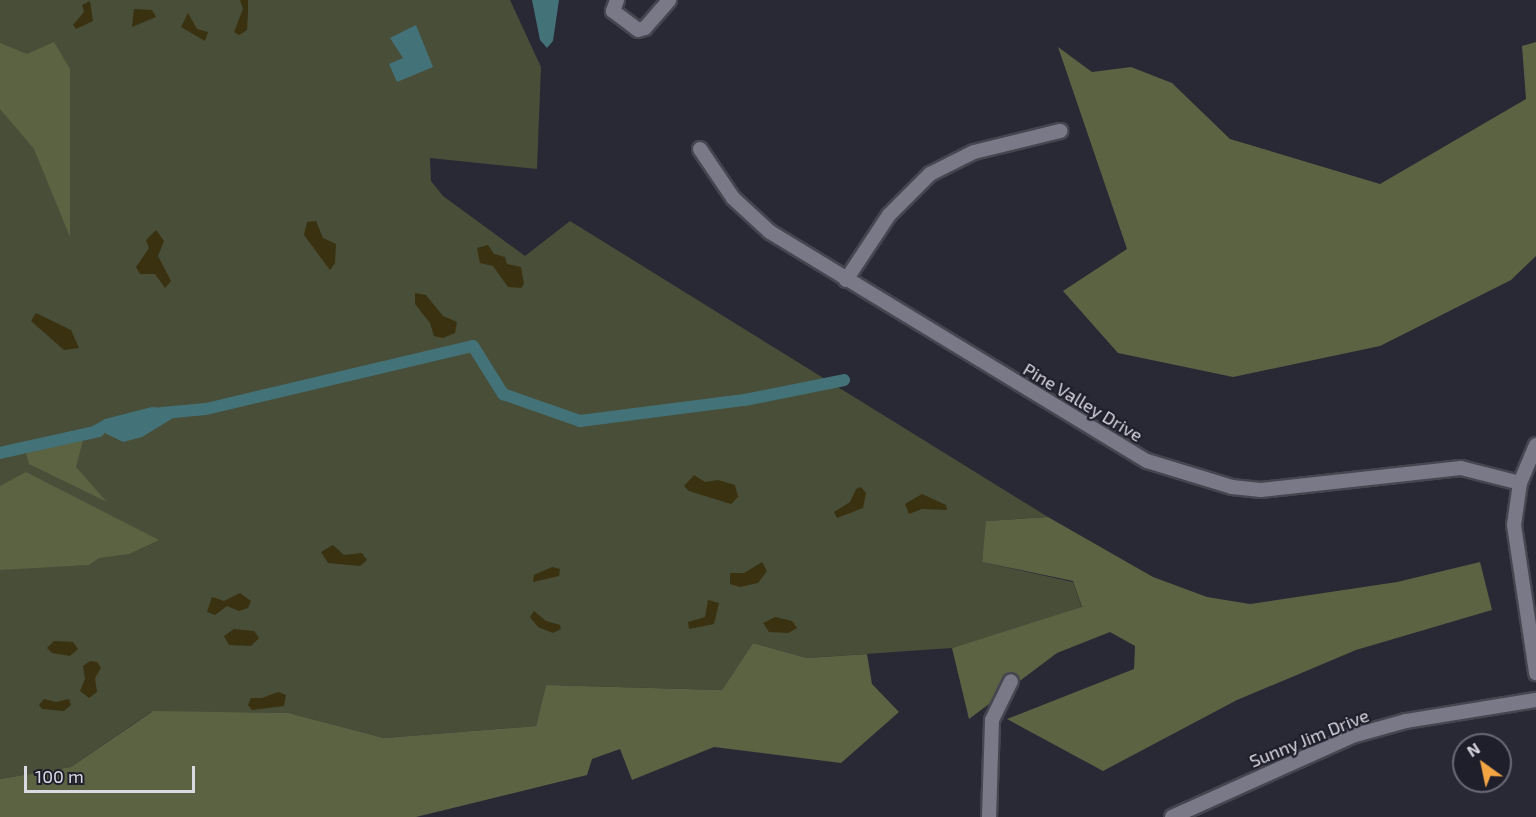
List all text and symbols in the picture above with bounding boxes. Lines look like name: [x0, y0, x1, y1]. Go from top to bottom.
street label: Pine Valley Drive: [1019, 358, 1147, 446]
street label: Sunny Jim Drive: [1246, 704, 1372, 772]
north arrow: [1452, 733, 1512, 793]
text: N: [1463, 738, 1483, 760]
scale bar: [27, 754, 198, 792]
text: 100 m: [35, 765, 84, 787]

